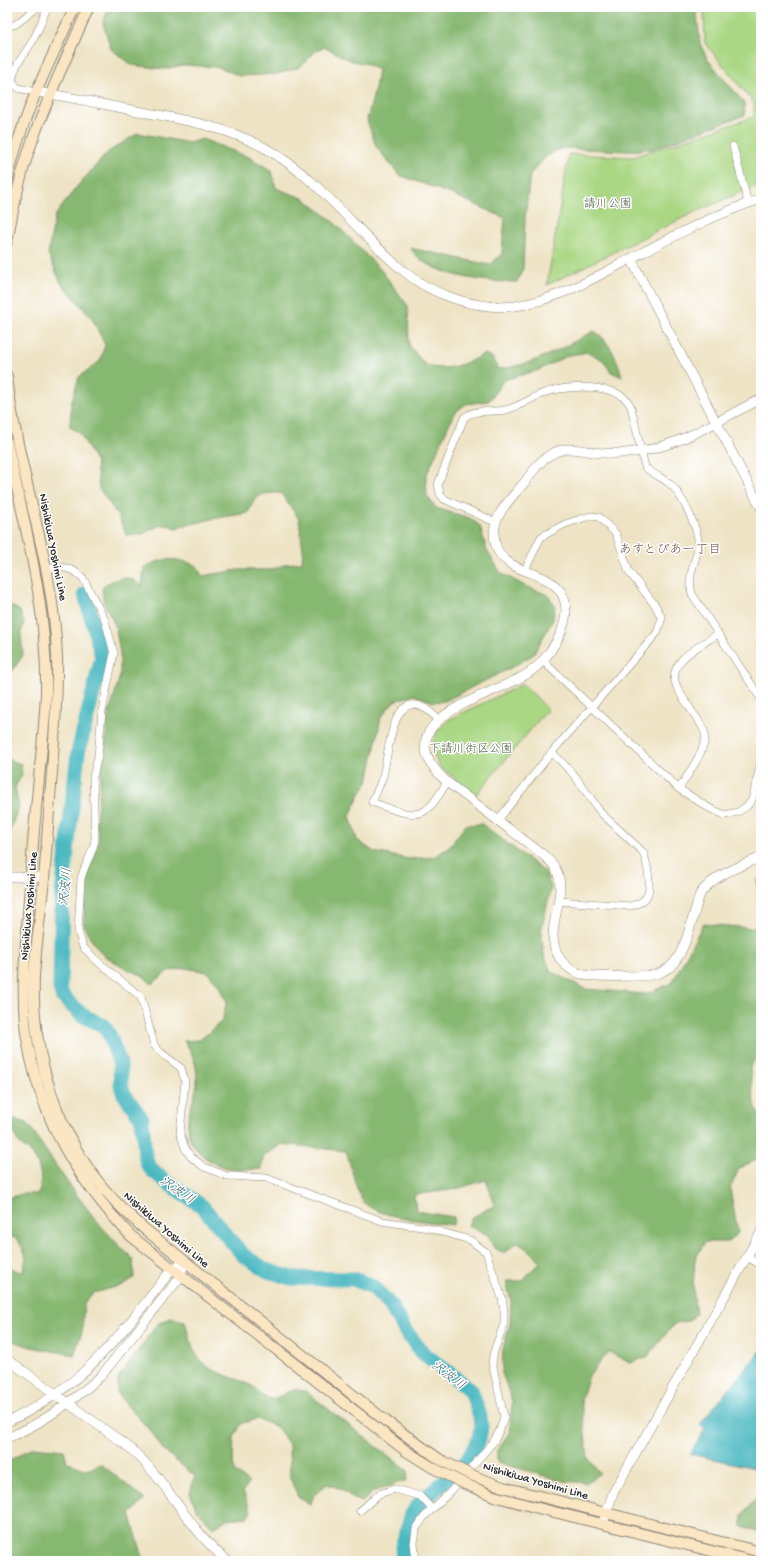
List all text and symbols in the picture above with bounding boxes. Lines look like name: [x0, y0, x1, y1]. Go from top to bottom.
park label: 請川公園: [584, 197, 632, 212]
street label: Nishikiwa Yoshimi Line: [35, 493, 69, 603]
district label: あすとぴあ一丁目: [619, 543, 721, 558]
park label: 下請川街区公園: [429, 742, 513, 757]
street label: Nishikiwa Yoshimi Line: [18, 851, 42, 961]
water label: 沢波川: [56, 867, 76, 907]
water label: 沢波川: [156, 1173, 197, 1208]
street label: Nishikiwa Yoshimi Line: [120, 1190, 212, 1272]
water label: 沢波川: [427, 1357, 468, 1394]
street label: Nishikiwa Yoshimi Line: [481, 1460, 590, 1504]

